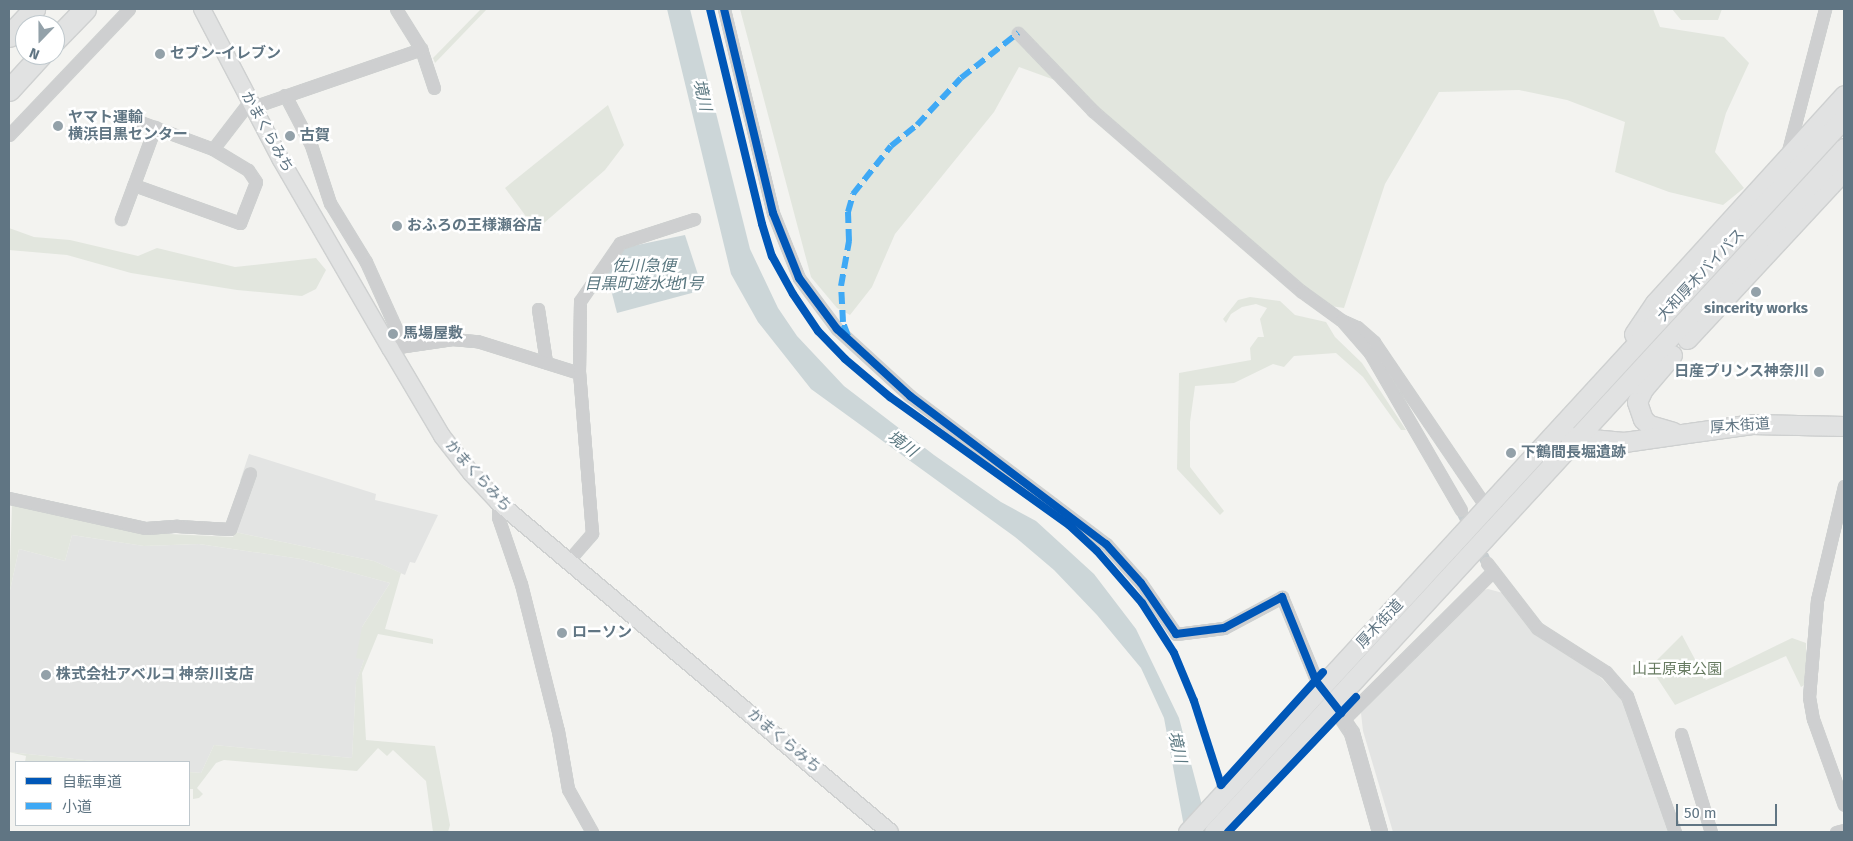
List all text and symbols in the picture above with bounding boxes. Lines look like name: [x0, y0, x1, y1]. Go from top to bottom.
north arrow: [15, 15, 65, 65]
text: N: [27, 44, 42, 63]
place label: セブン-イレブン: [170, 45, 281, 63]
marker: セブン-イレブン: [154, 48, 166, 60]
water label: 境川: [689, 77, 715, 113]
street label: かまくらみち: [237, 88, 297, 176]
place label: ヤマト運輸 横浜目黒センター: [68, 108, 188, 143]
marker: ヤマト運輸 横浜目黒センター: [52, 120, 64, 132]
place label: 古賀: [300, 127, 330, 145]
marker: 古賀: [284, 130, 296, 142]
place label: おふろの王様瀬谷店: [407, 217, 542, 235]
marker: おふろの王様瀬谷店: [391, 220, 403, 232]
street label: 大和厚木バイパス: [1653, 225, 1749, 325]
water label: 佐川急便 目黒町遊水地1号: [585, 256, 703, 294]
marker: sincerity works: [1750, 286, 1762, 298]
place label: sincerity works: [1704, 300, 1808, 318]
place label: 馬場屋敷: [403, 325, 463, 343]
marker: 馬場屋敷: [387, 328, 399, 340]
place label: 日産プリンス神奈川: [1674, 363, 1809, 381]
marker: 日産プリンス神奈川: [1813, 366, 1825, 378]
street label: 厚木街道: [1709, 415, 1771, 437]
water label: 境川: [883, 427, 921, 461]
street label: かまくらみち: [441, 437, 515, 515]
place label: 下鶴間長堀遺跡: [1521, 444, 1626, 462]
marker: 下鶴間長堀遺跡: [1505, 447, 1517, 459]
street label: 厚木街道: [1353, 596, 1407, 652]
place label: ローソン: [572, 624, 632, 642]
marker: ローソン: [556, 627, 568, 639]
park label: 山王原東公園: [1632, 661, 1722, 679]
place label: 株式会社アベルコ 神奈川支店: [56, 666, 255, 684]
marker: 株式会社アベルコ 神奈川支店: [40, 669, 52, 681]
street label: かまくらみち: [744, 705, 824, 777]
water label: 境川: [1164, 729, 1190, 765]
legend: [15, 761, 190, 826]
text: 自転車道: [62, 773, 122, 791]
scale bar: [1678, 794, 1779, 826]
text: 小道: [62, 798, 92, 816]
text: 50 m: [1684, 804, 1717, 822]

